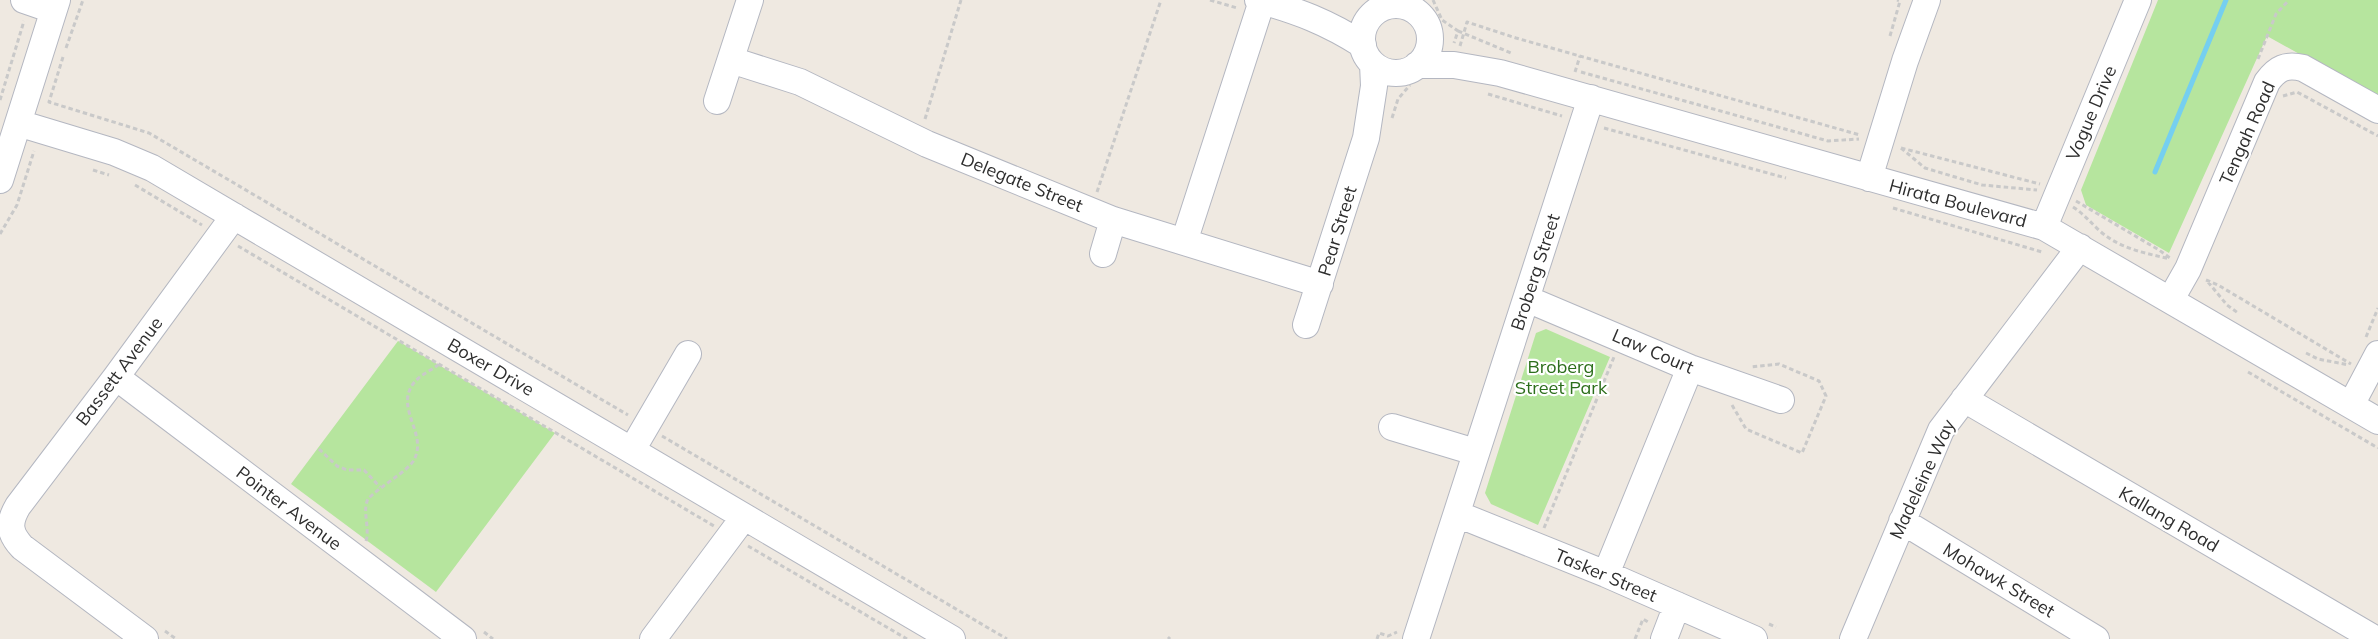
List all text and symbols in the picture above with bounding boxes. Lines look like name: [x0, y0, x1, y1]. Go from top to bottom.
street label: Vogue Drive: [2061, 62, 2121, 164]
street label: Tengah Road: [2214, 78, 2280, 188]
street label: Delegate Street: [958, 147, 1086, 217]
street label: Hirata Boulevard: [1887, 174, 2029, 232]
street label: Pear Street: [1312, 183, 1362, 279]
street label: Broberg Street: [1505, 211, 1565, 333]
street label: Bassett Avenue: [71, 312, 167, 430]
street label: Law Court: [1609, 324, 1697, 378]
street label: Boxer Drive: [444, 333, 538, 401]
park label: Broberg Street Park: [1515, 355, 1608, 399]
street label: Madeleine Way: [1884, 415, 1960, 543]
street label: Pointer Avenue: [232, 461, 346, 555]
street label: Kallang Road: [2115, 481, 2223, 557]
street label: Mohawk Street: [1939, 538, 2059, 622]
street label: Tasker Street: [1551, 543, 1661, 607]

